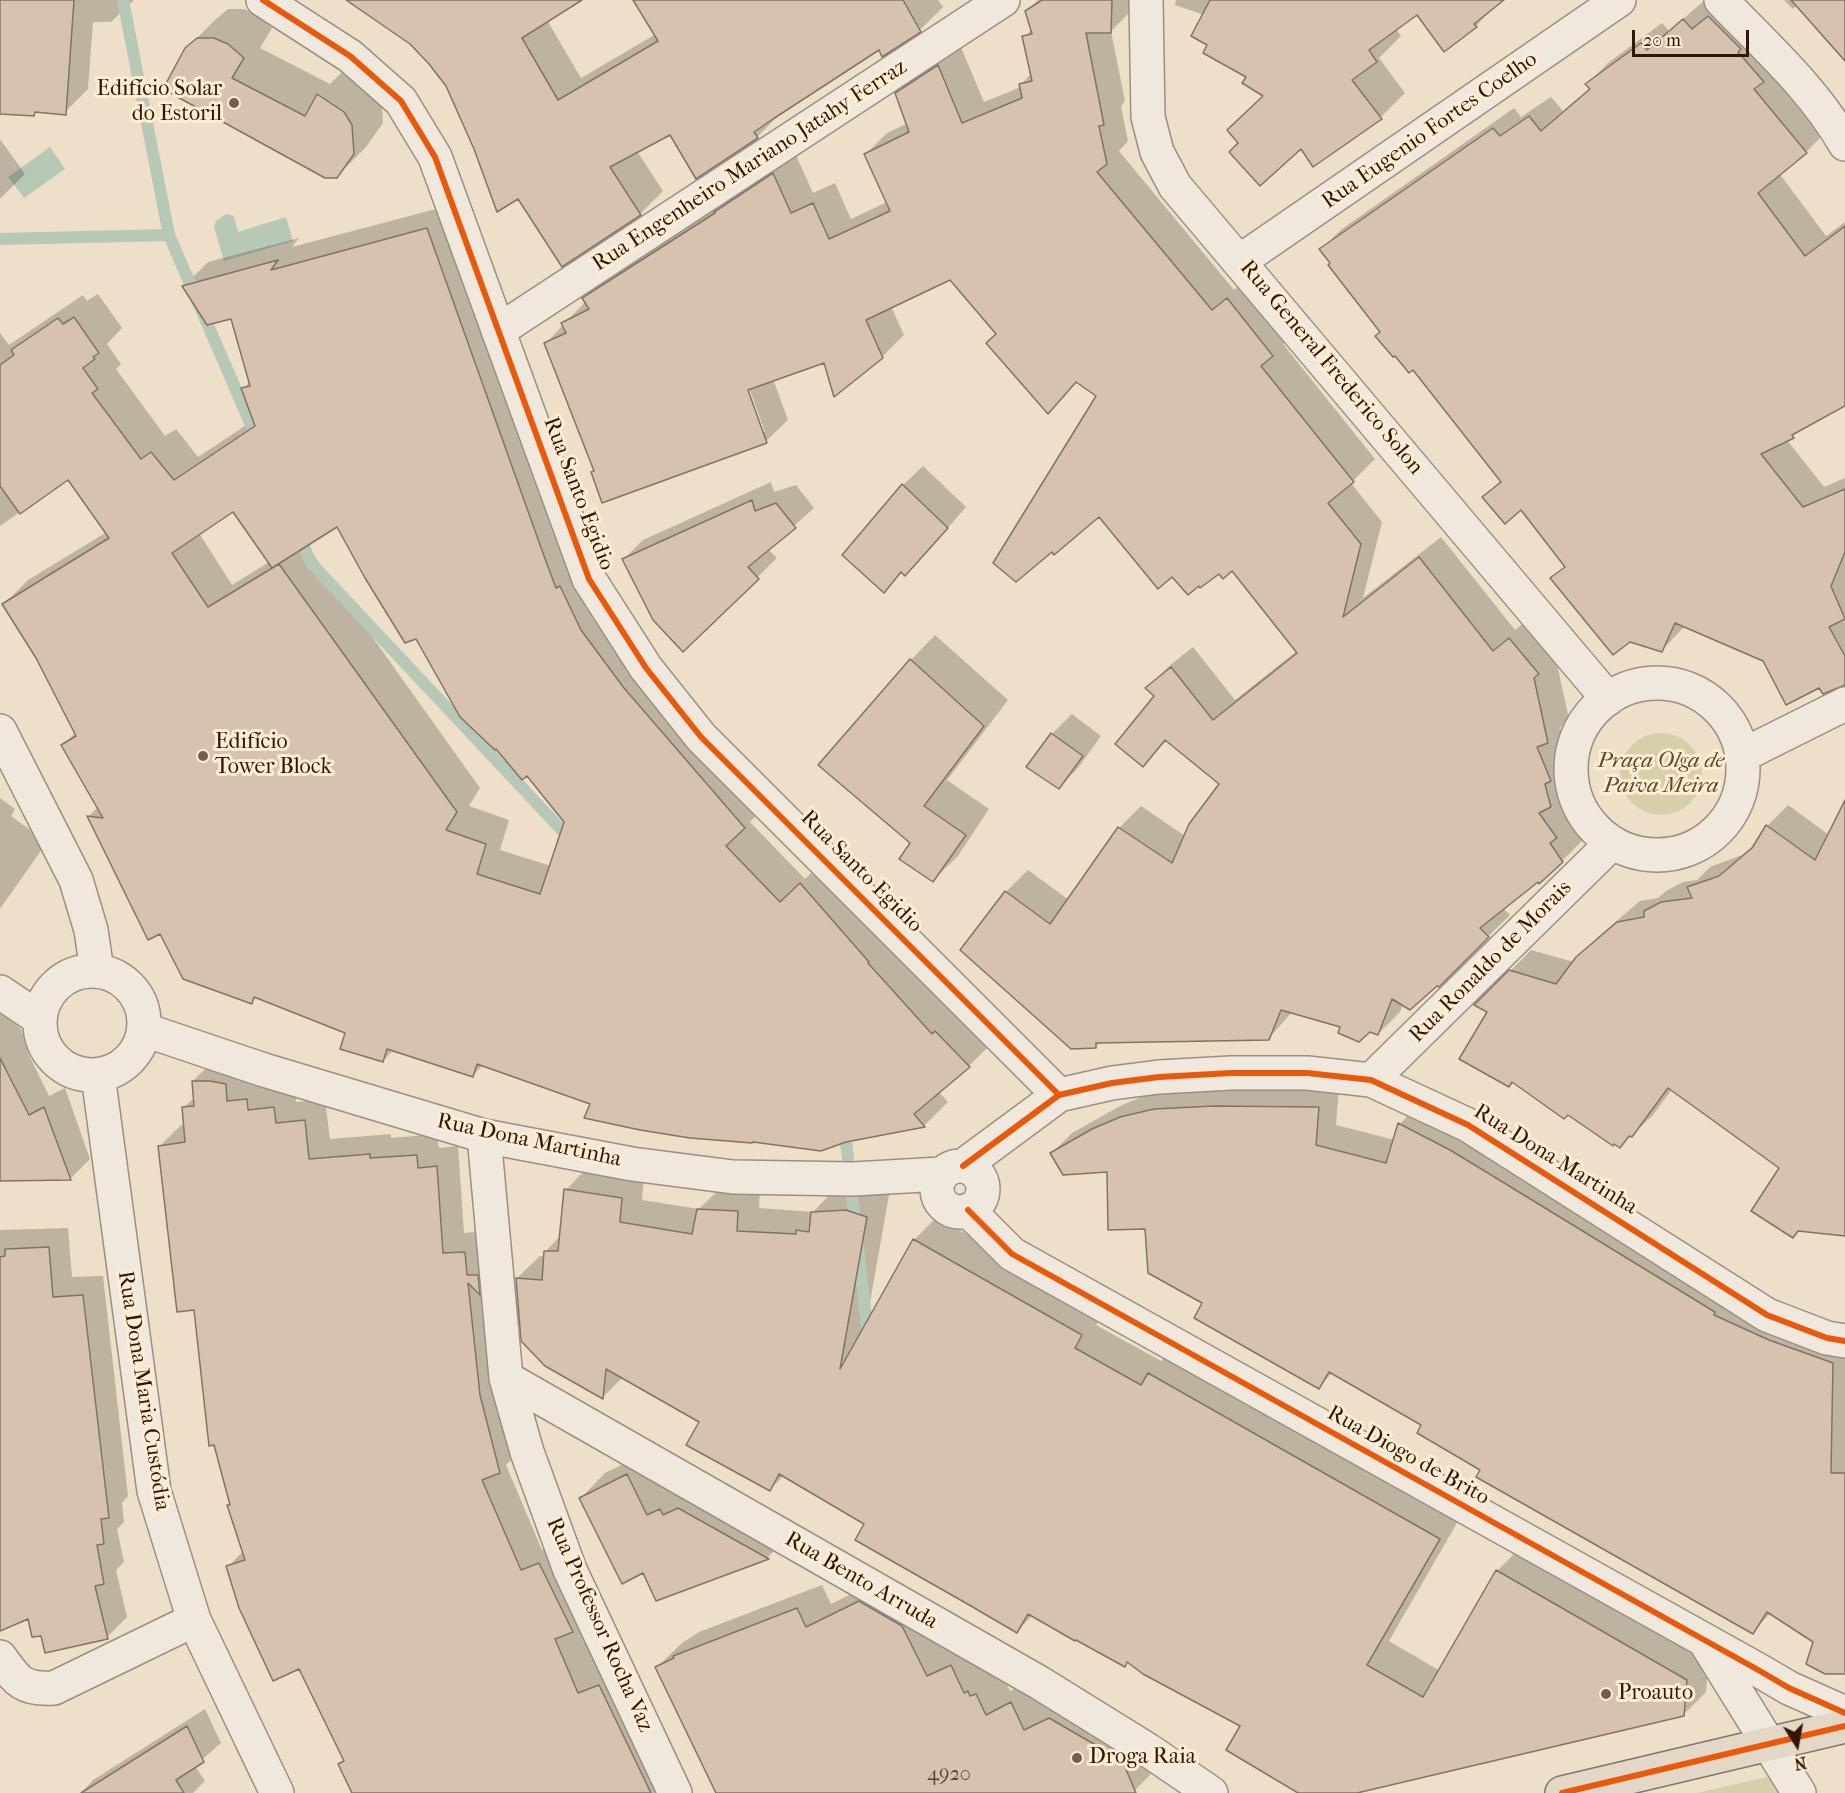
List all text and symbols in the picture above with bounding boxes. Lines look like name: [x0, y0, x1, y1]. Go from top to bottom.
scale bar: [1635, 18, 1752, 56]
text: 20 m: [1643, 30, 1681, 51]
street label: Rua Eugenio Fortes Coelho: [1317, 47, 1543, 215]
street label: Rua Engenheiro Mariano Jatahy Ferraz: [588, 54, 912, 278]
place label: Edifício Solar do Estoril: [97, 77, 222, 128]
marker: Edifício Solar do Estoril: [227, 96, 241, 110]
street label: Rua General Frederico Solon: [1234, 256, 1428, 480]
street label: Rua Santo Egidio: [537, 414, 619, 574]
place label: Edifício Tower Block: [215, 730, 332, 782]
marker: Edifício Tower Block: [196, 749, 210, 763]
park label: Praça Olga de Paiva Meira: [1598, 749, 1724, 800]
street label: Rua Santo Egidio: [794, 805, 928, 939]
street label: Rua Ronaldo de Morais: [1404, 875, 1578, 1049]
street label: Rua Dona Martinha: [1468, 1099, 1642, 1221]
street label: Rua Dona Martinha: [434, 1109, 624, 1173]
street label: Rua Dona Maria Custódia: [111, 1269, 175, 1513]
street label: Rua Diogo de Brito: [1322, 1400, 1494, 1512]
street label: Rua Professor Rocha Vaz: [540, 1514, 658, 1736]
street label: Rua Bento Arruda: [780, 1527, 942, 1635]
place label: Proauto: [1618, 1681, 1693, 1707]
marker: Proauto: [1599, 1687, 1613, 1701]
north arrow: [1767, 1715, 1827, 1775]
place label: Droga Raia: [1089, 1745, 1196, 1771]
marker: Droga Raia: [1070, 1751, 1084, 1765]
text: N: [1793, 1753, 1808, 1774]
house number: 4920: [927, 1763, 971, 1787]

